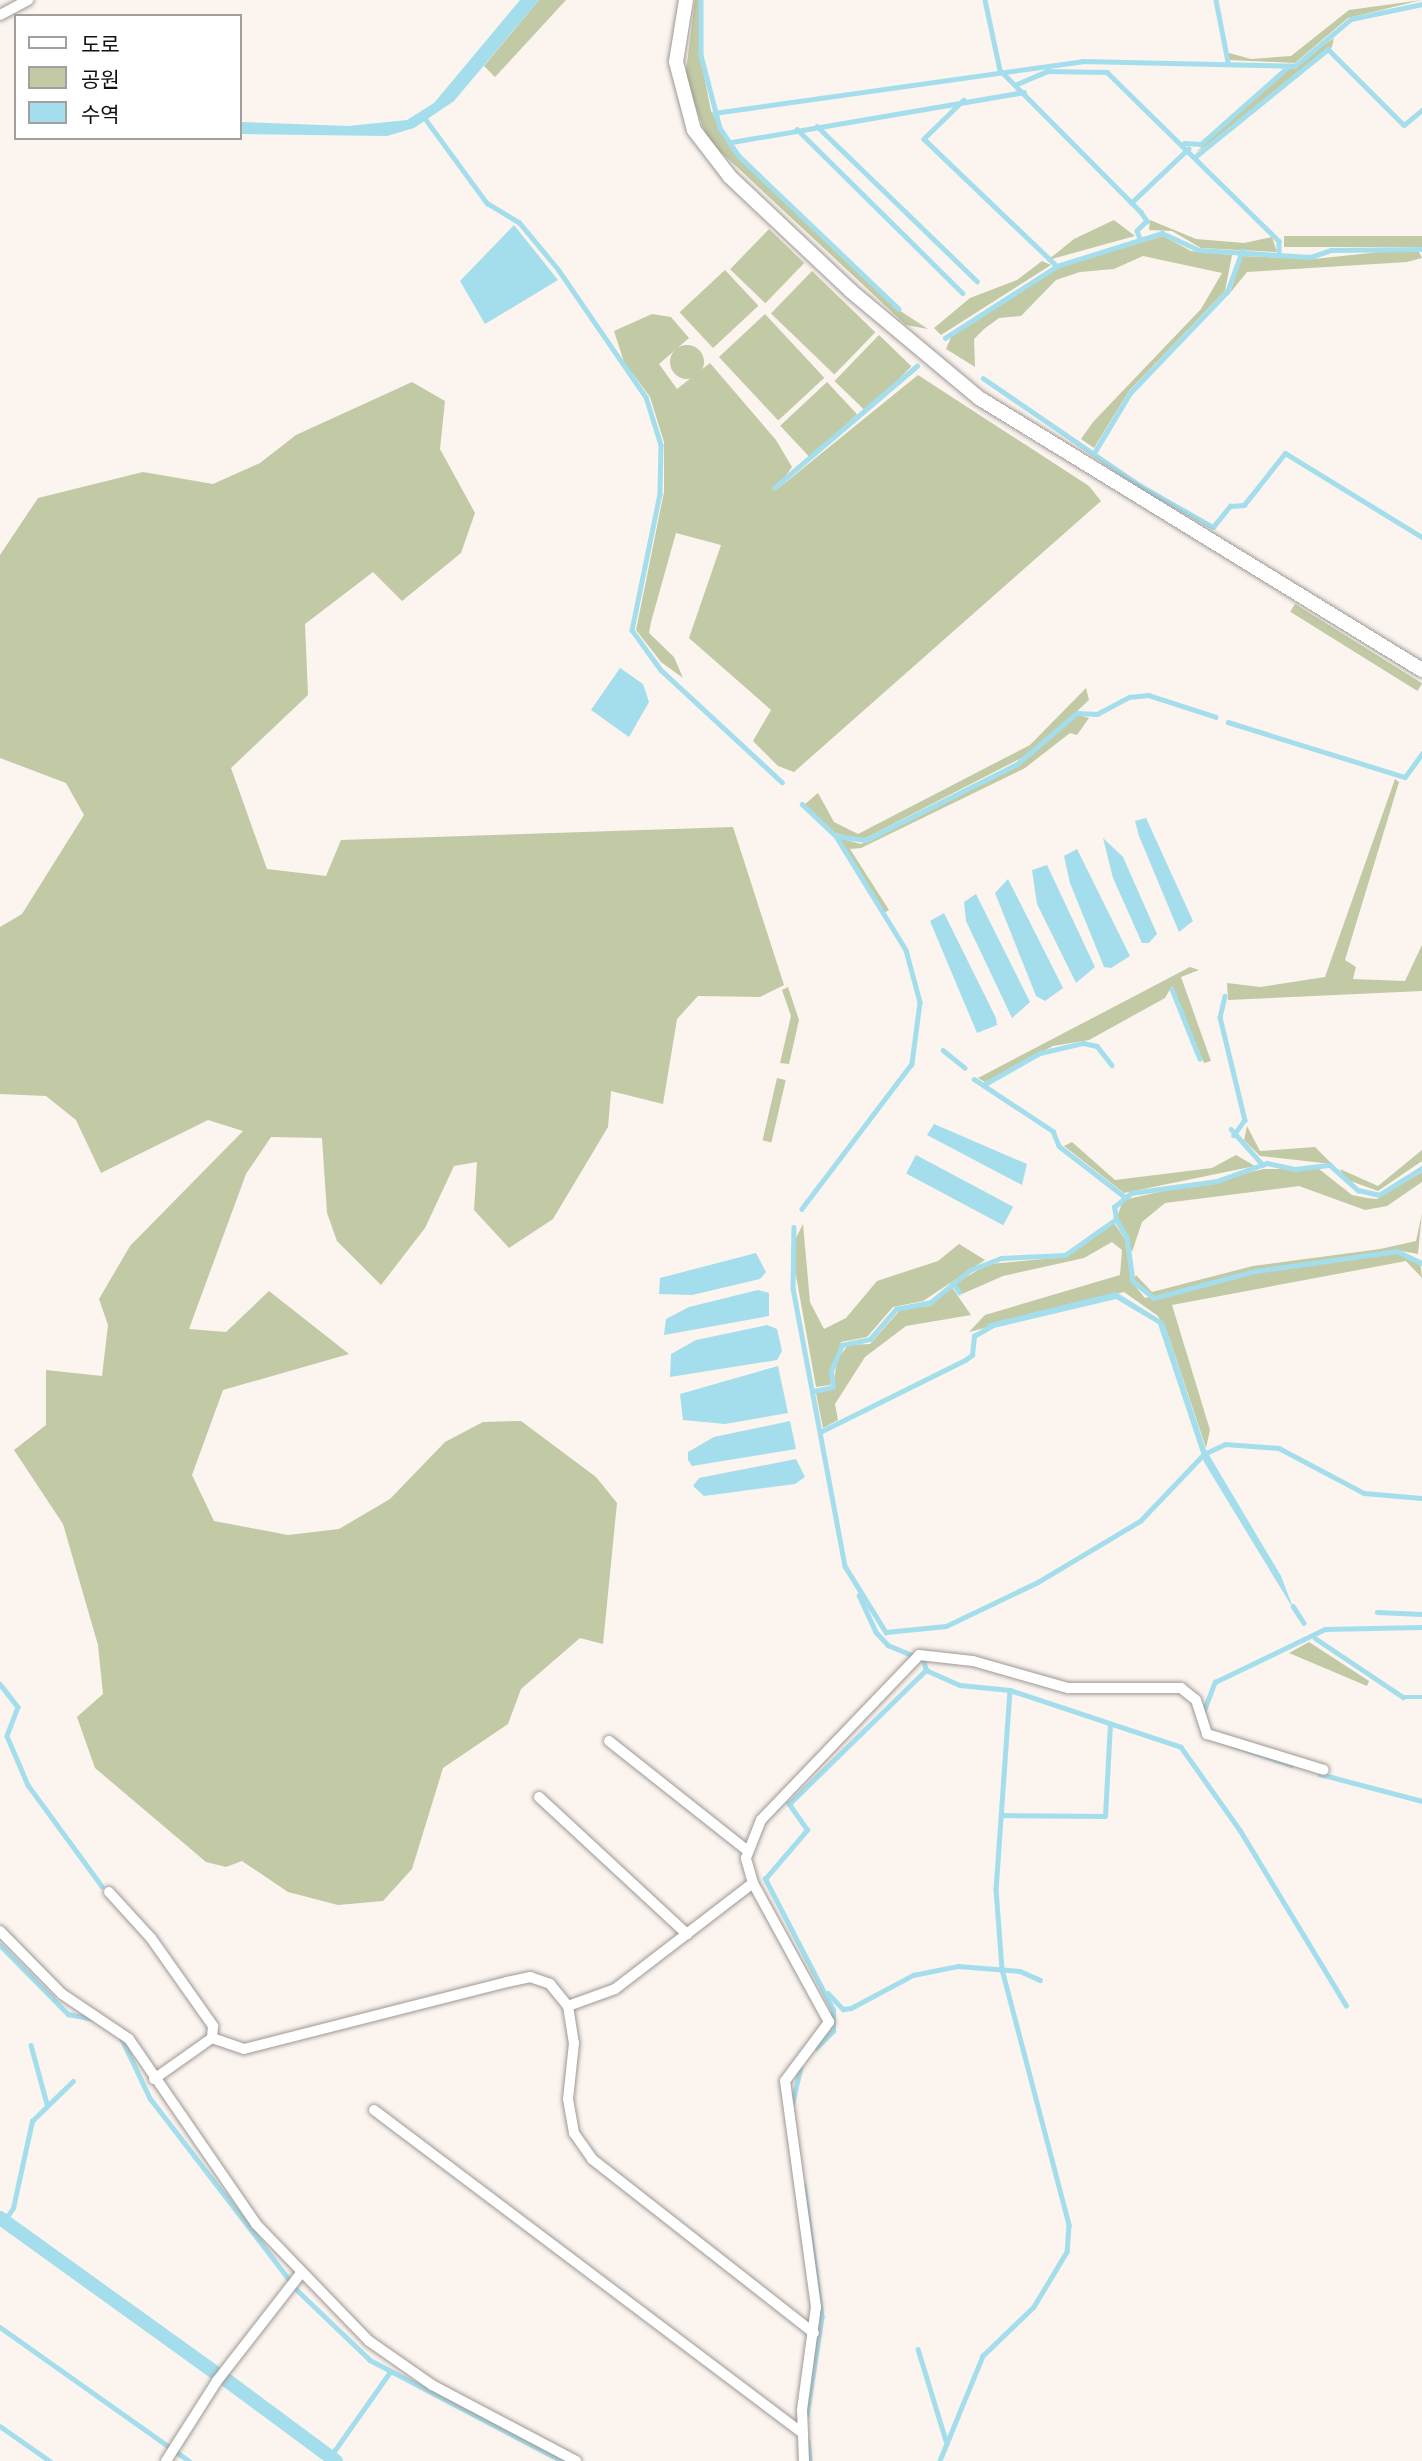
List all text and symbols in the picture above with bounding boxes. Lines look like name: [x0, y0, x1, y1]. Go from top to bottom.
legend: [14, 14, 242, 140]
text: 도로: [81, 31, 120, 56]
text: 공원: [81, 66, 120, 91]
text: 수역: [81, 101, 120, 126]

